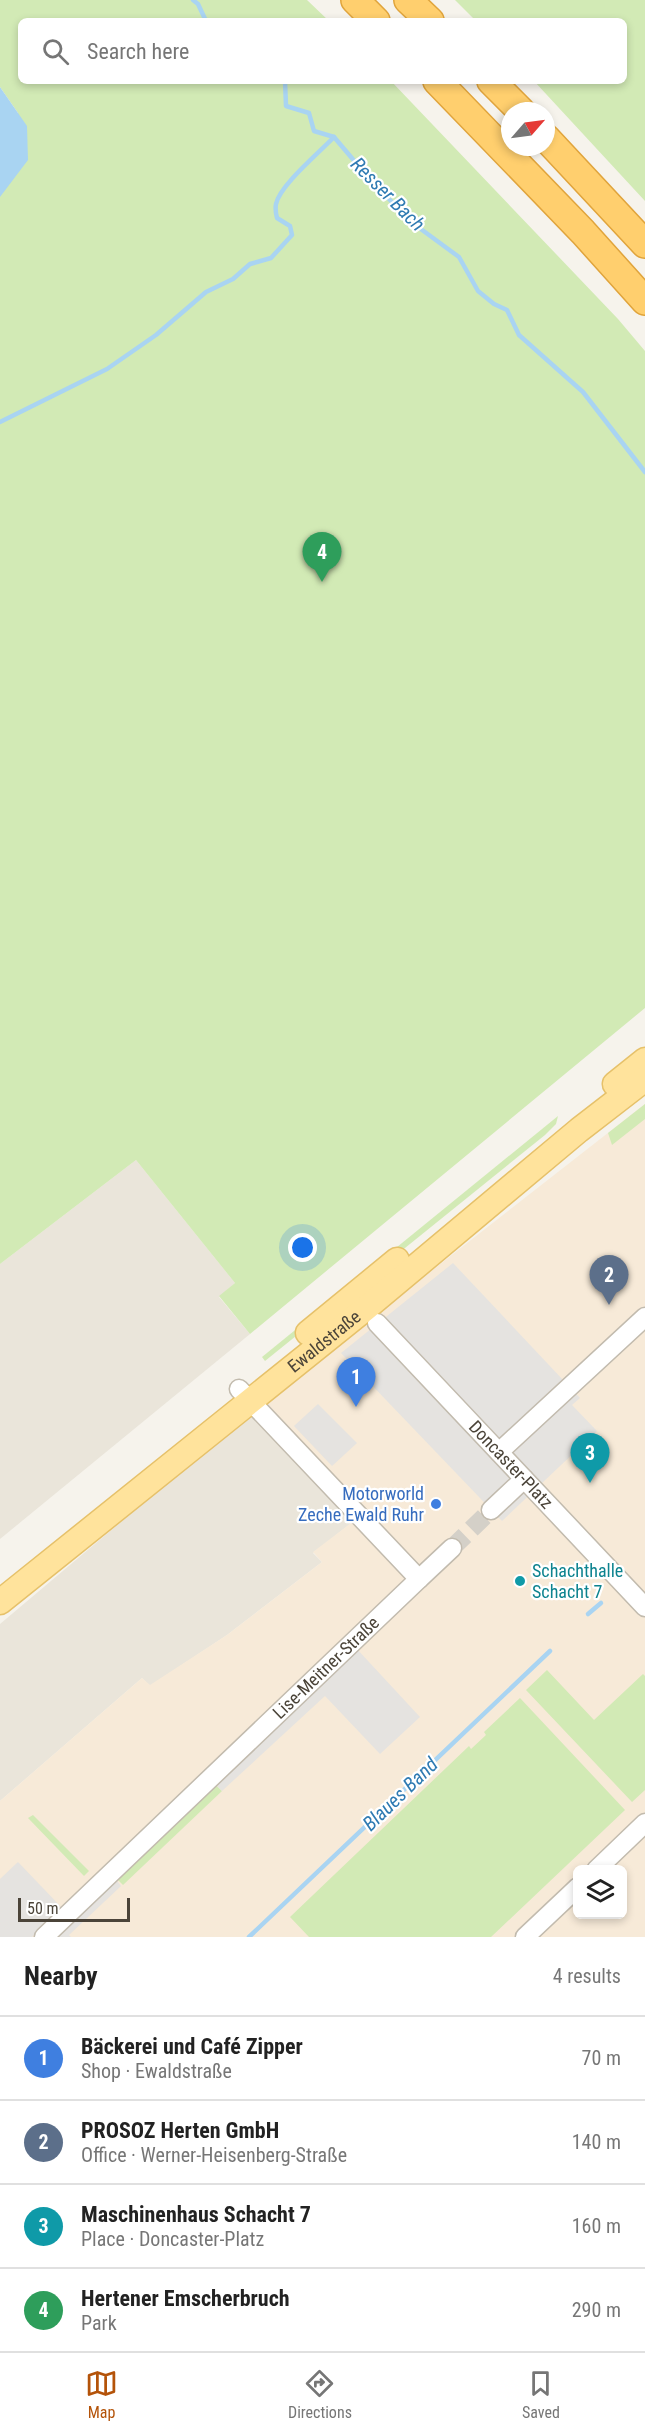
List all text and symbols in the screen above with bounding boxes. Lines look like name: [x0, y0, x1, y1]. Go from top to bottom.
search box: [18, 18, 627, 84]
icon: search: [39, 35, 72, 68]
text: Search here: [87, 39, 189, 64]
north arrow: [501, 102, 555, 156]
water label: Resser Bach: [346, 152, 430, 236]
pin: 4: [302, 532, 342, 582]
your location: [288, 1233, 317, 1262]
pin: 2: [590, 1256, 628, 1305]
street label: Ewaldstraße: [283, 1306, 365, 1377]
pin: 1: [336, 1358, 376, 1407]
street label: Doncaster-Platz: [465, 1416, 558, 1513]
pin: 3: [570, 1434, 610, 1483]
place label: Motorworld Zeche Ewald Ruhr: [298, 1483, 425, 1525]
marker: Motorworld Zeche Ewald Ruhr: [429, 1497, 443, 1511]
place label: Schachthalle Schacht 7: [532, 1560, 623, 1602]
marker: Schachthalle Schacht 7: [513, 1574, 527, 1588]
street label: Lise-Meitner-Straße: [268, 1612, 383, 1723]
water label: Blaues Band: [357, 1752, 443, 1836]
map controls: [573, 1865, 627, 1919]
button: layers: [573, 1865, 627, 1919]
scale bar: [18, 1895, 130, 1922]
text: 50 m: [27, 1899, 59, 1918]
text: Nearby: [24, 1961, 98, 1991]
text: 4 results: [553, 1964, 621, 1988]
text: Bäckerei und Café Zipper: [81, 2034, 303, 2059]
text: 1: [38, 2046, 49, 2070]
text: 70 m: [582, 2046, 621, 2070]
text: Shop · Ewaldstraße: [81, 2059, 232, 2083]
text: PROSOZ Herten GmbH: [81, 2118, 279, 2143]
text: 2: [38, 2130, 49, 2154]
text: 140 m: [572, 2130, 621, 2154]
text: Office · Werner-Heisenberg-Straße: [81, 2143, 347, 2167]
text: Maschinenhaus Schacht 7: [81, 2202, 311, 2227]
text: 3: [38, 2214, 49, 2238]
text: 160 m: [572, 2214, 621, 2238]
text: Place · Doncaster-Platz: [81, 2227, 264, 2251]
text: Hertener Emscherbruch: [81, 2286, 290, 2311]
text: 4: [38, 2298, 49, 2322]
text: 290 m: [572, 2298, 621, 2322]
text: Park: [81, 2311, 117, 2335]
tab: Map: [85, 2367, 118, 2422]
tab: Directions: [288, 2367, 352, 2422]
tab: Saved: [522, 2367, 560, 2422]

